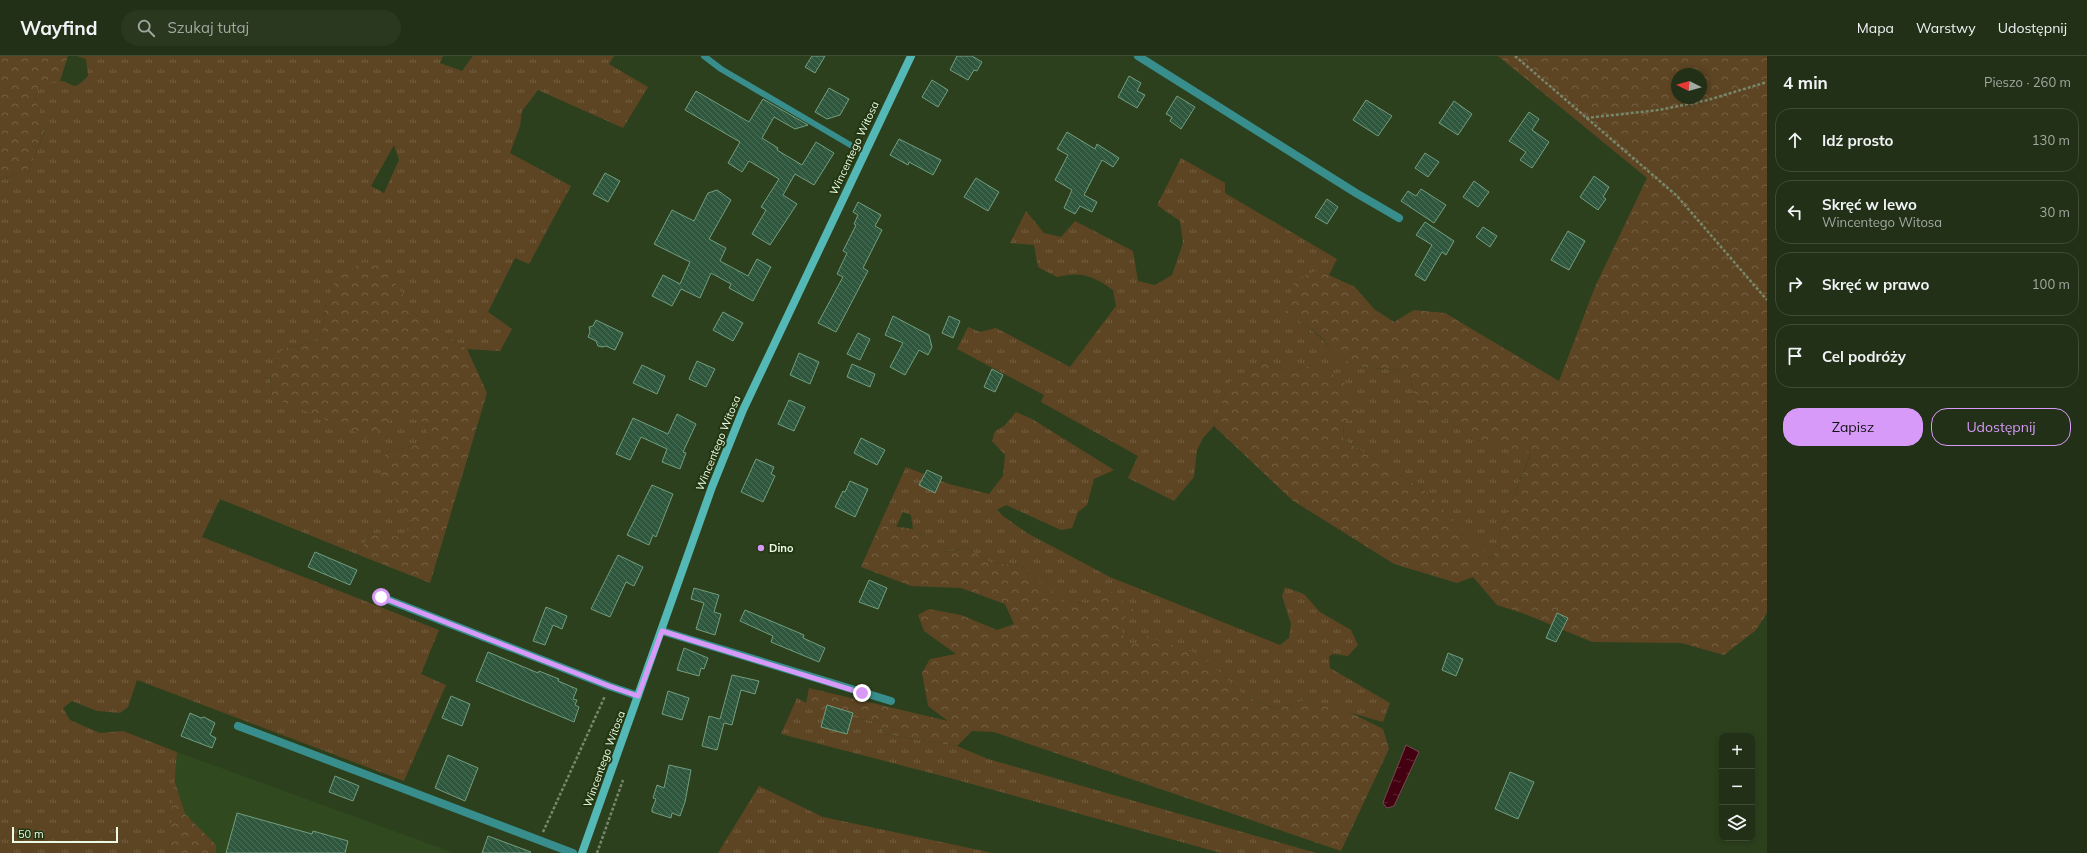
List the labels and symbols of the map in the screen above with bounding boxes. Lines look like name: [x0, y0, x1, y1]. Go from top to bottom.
north arrow: [1671, 68, 1707, 104]
street label: Wincentego Witosa: [826, 99, 882, 197]
street label: Wincentego Witosa: [692, 393, 744, 493]
place label: Dino: [769, 541, 794, 555]
marker: Dino: [756, 543, 766, 553]
route start: [372, 588, 390, 606]
route end: [853, 684, 871, 702]
street label: Wincentego Witosa: [580, 709, 628, 809]
scale bar: [12, 825, 118, 844]

